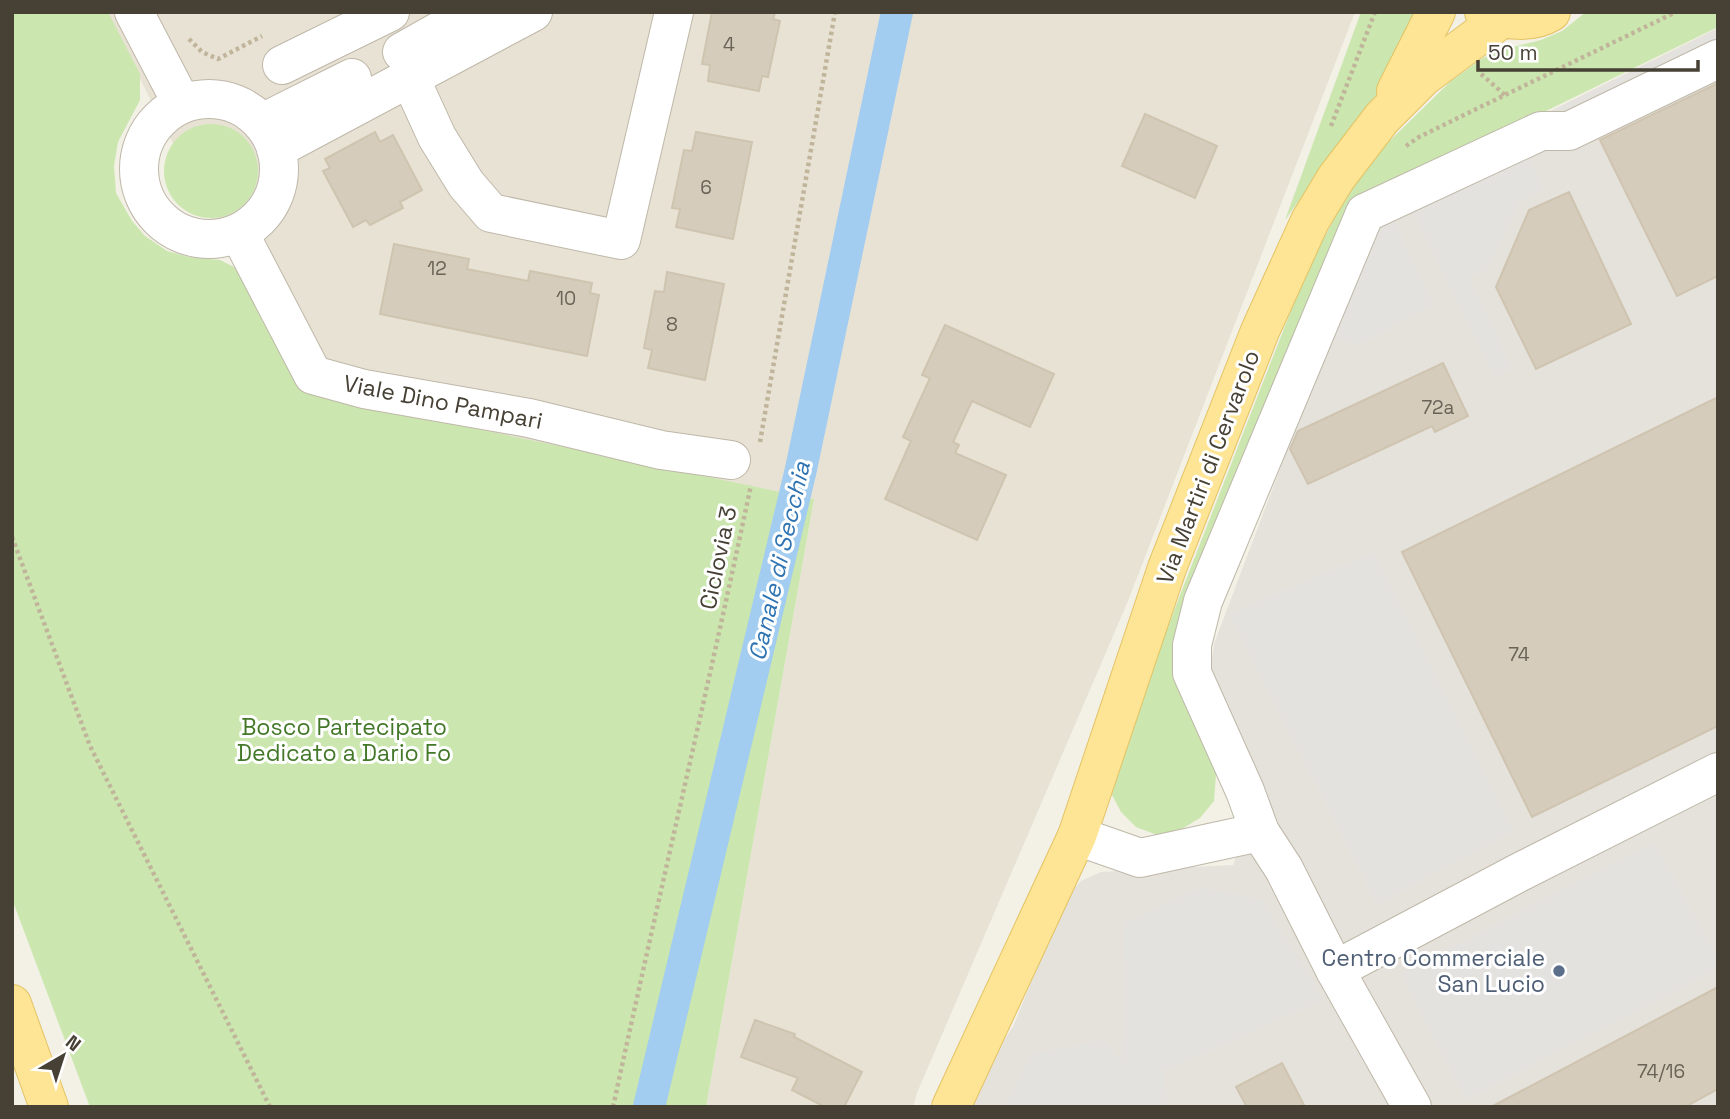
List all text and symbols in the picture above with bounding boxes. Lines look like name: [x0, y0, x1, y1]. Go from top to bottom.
scale bar: [1478, 28, 1698, 72]
house number: 4: [723, 32, 735, 57]
text: 50 m: [1488, 39, 1538, 66]
house number: 6: [700, 175, 712, 200]
house number: 12: [427, 256, 447, 281]
house number: 10: [556, 286, 576, 311]
house number: 8: [666, 312, 678, 337]
street label: Via Martiri di Cervarolo: [1150, 346, 1266, 588]
street label: Viale Dino Pampari: [341, 368, 545, 436]
house number: 72a: [1422, 395, 1455, 420]
water label: Canale di Secchia: [741, 458, 817, 664]
street label: Ciclovia 3: [692, 504, 744, 612]
house number: 74: [1508, 642, 1530, 667]
park label: Bosco Partecipato Dedicato a Dario Fo: [237, 712, 451, 768]
place label: Centro Commerciale San Lucio: [1322, 943, 1545, 999]
marker: Centro Commerciale San Lucio: [1551, 963, 1567, 979]
north arrow: [28, 1021, 98, 1091]
text: N: [61, 1029, 86, 1057]
house number: 74/16: [1637, 1059, 1685, 1084]

